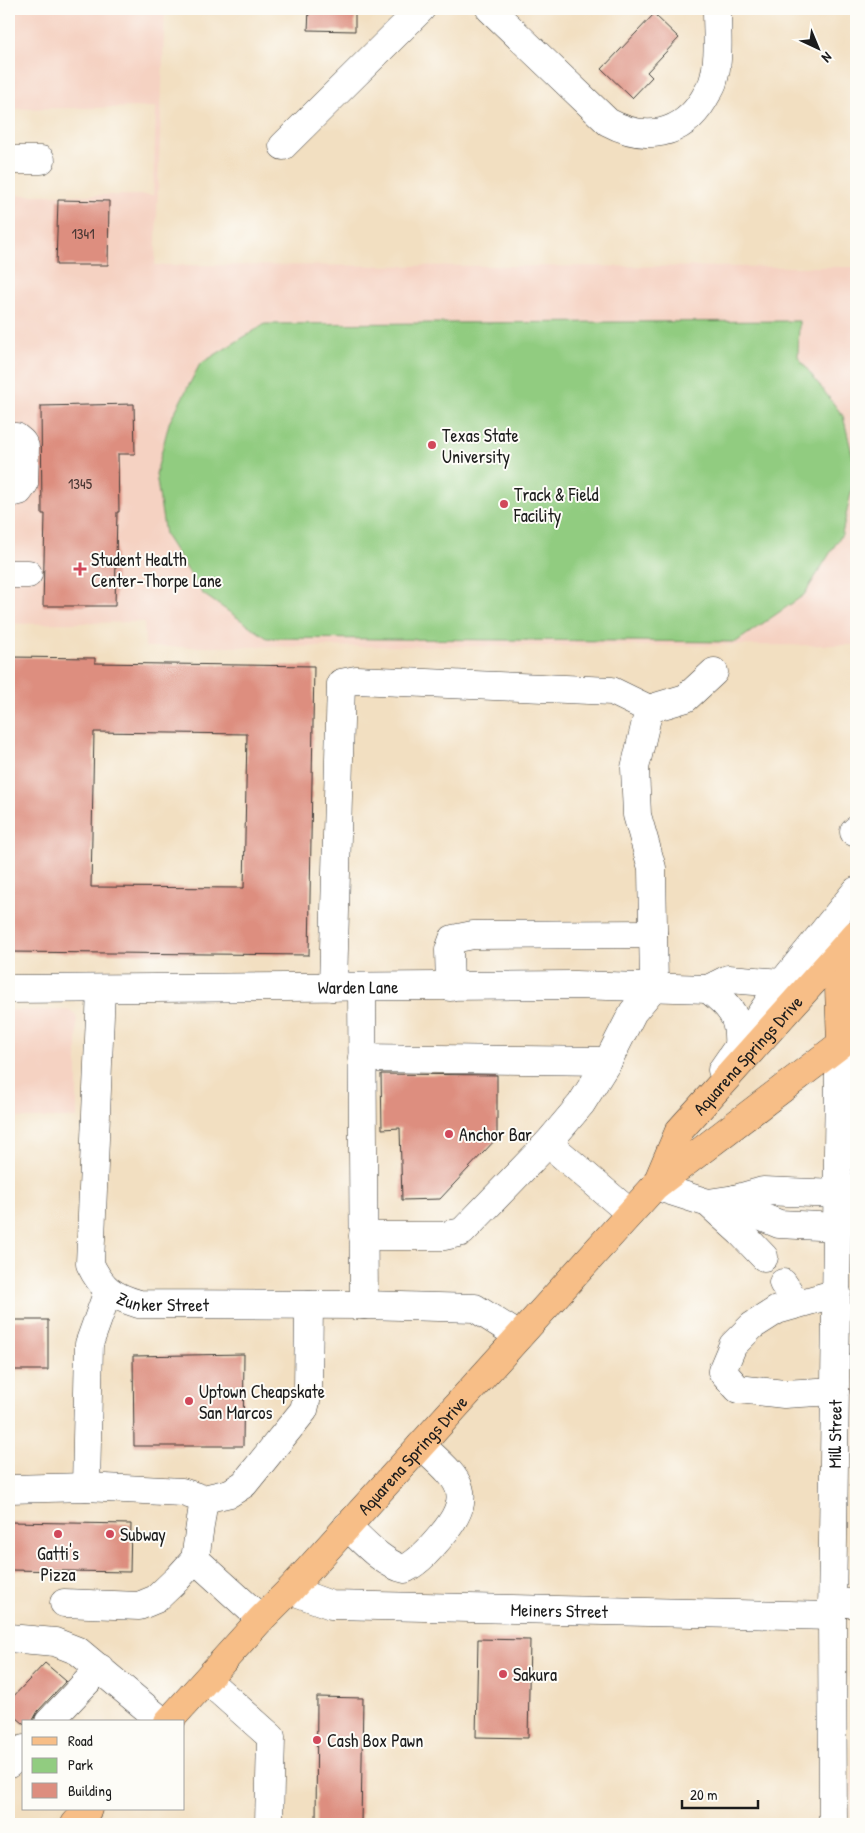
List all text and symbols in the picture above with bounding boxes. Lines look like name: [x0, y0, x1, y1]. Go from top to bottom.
north arrow: [792, 22, 842, 72]
text: N: [818, 48, 837, 68]
house number: 1341: [71, 223, 95, 244]
place label: Texas State University: [442, 423, 519, 469]
marker: Texas State University: [426, 439, 438, 451]
house number: 1345: [68, 473, 93, 494]
place label: Track & Field Facility: [513, 482, 598, 528]
marker: Track & Field Facility: [498, 498, 510, 510]
place label: Student Health Center-Thorpe Lane: [91, 547, 222, 593]
marker: Student Health Center-Thorpe Lane: [73, 562, 87, 576]
street label: Warden Lane: [318, 974, 398, 999]
street label: Aquarena Springs Drive: [687, 990, 808, 1120]
place label: Anchor Bar: [459, 1122, 532, 1147]
marker: Anchor Bar: [443, 1128, 455, 1140]
street label: Zunker Street: [113, 1285, 210, 1317]
place label: Uptown Cheapskate San Marcos: [199, 1379, 325, 1425]
street label: Aquarena Springs Drive: [352, 1390, 473, 1520]
marker: Uptown Cheapskate San Marcos: [183, 1395, 195, 1407]
street label: Mill Street: [821, 1399, 847, 1468]
place label: Subway: [120, 1522, 166, 1547]
marker: Gatti's Pizza: [52, 1528, 64, 1540]
marker: Subway: [104, 1528, 116, 1540]
place label: Gatti's Pizza: [37, 1541, 79, 1587]
street label: Meiners Street: [510, 1596, 609, 1624]
place label: Sakura: [513, 1662, 557, 1687]
marker: Sakura: [497, 1668, 509, 1680]
legend: [22, 1720, 185, 1810]
place label: Cash Box Pawn: [327, 1728, 423, 1753]
text: Road: [68, 1730, 93, 1751]
marker: Cash Box Pawn: [311, 1734, 323, 1746]
text: Park: [68, 1754, 93, 1775]
scale bar: [682, 1778, 759, 1810]
text: Building: [68, 1780, 112, 1801]
text: 20 m: [690, 1784, 717, 1805]

